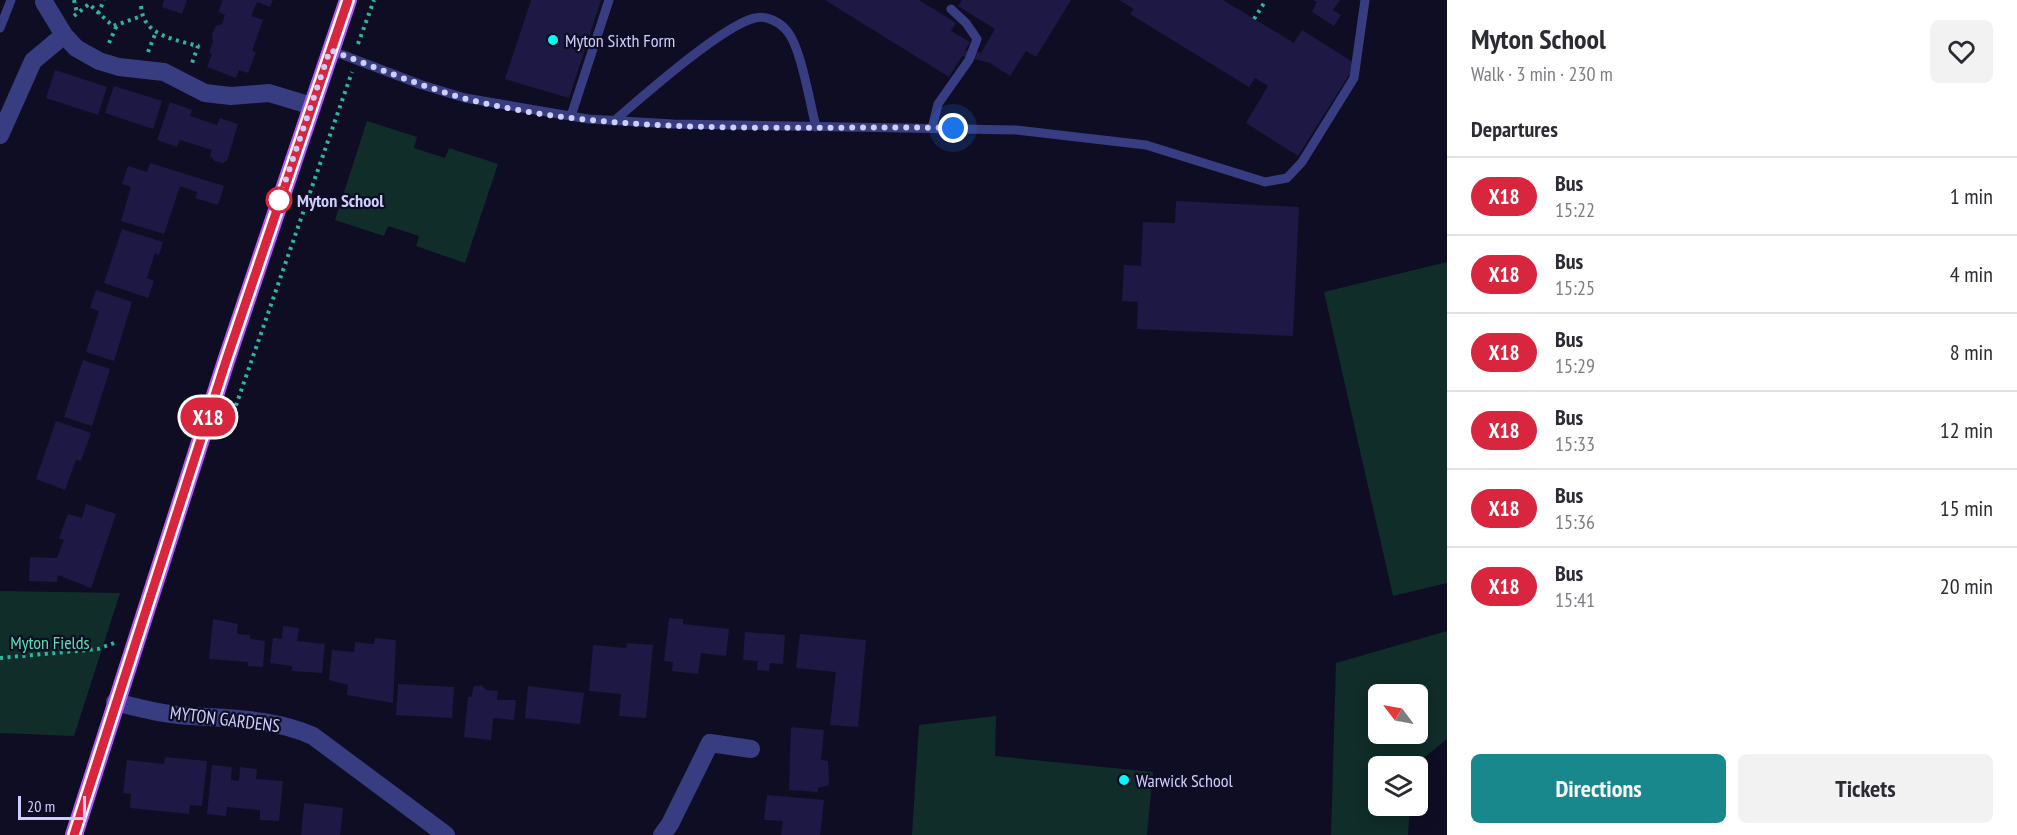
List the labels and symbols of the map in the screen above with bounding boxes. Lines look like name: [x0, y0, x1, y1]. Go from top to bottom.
place label: Myton Sixth Form: [565, 29, 675, 52]
marker: Myton Sixth Form: [546, 33, 560, 47]
your location: [938, 113, 968, 143]
marker: Myton School: [266, 187, 292, 213]
place label: Myton School: [297, 189, 384, 212]
line badge: X18: [174, 398, 242, 436]
park label: Myton Fields: [10, 631, 90, 654]
north arrow: [1368, 684, 1428, 744]
street label: MYTON GARDENS: [169, 701, 282, 737]
place label: Warwick School: [1136, 769, 1234, 792]
marker: Warwick School: [1117, 773, 1131, 787]
scale bar: [18, 793, 86, 820]

